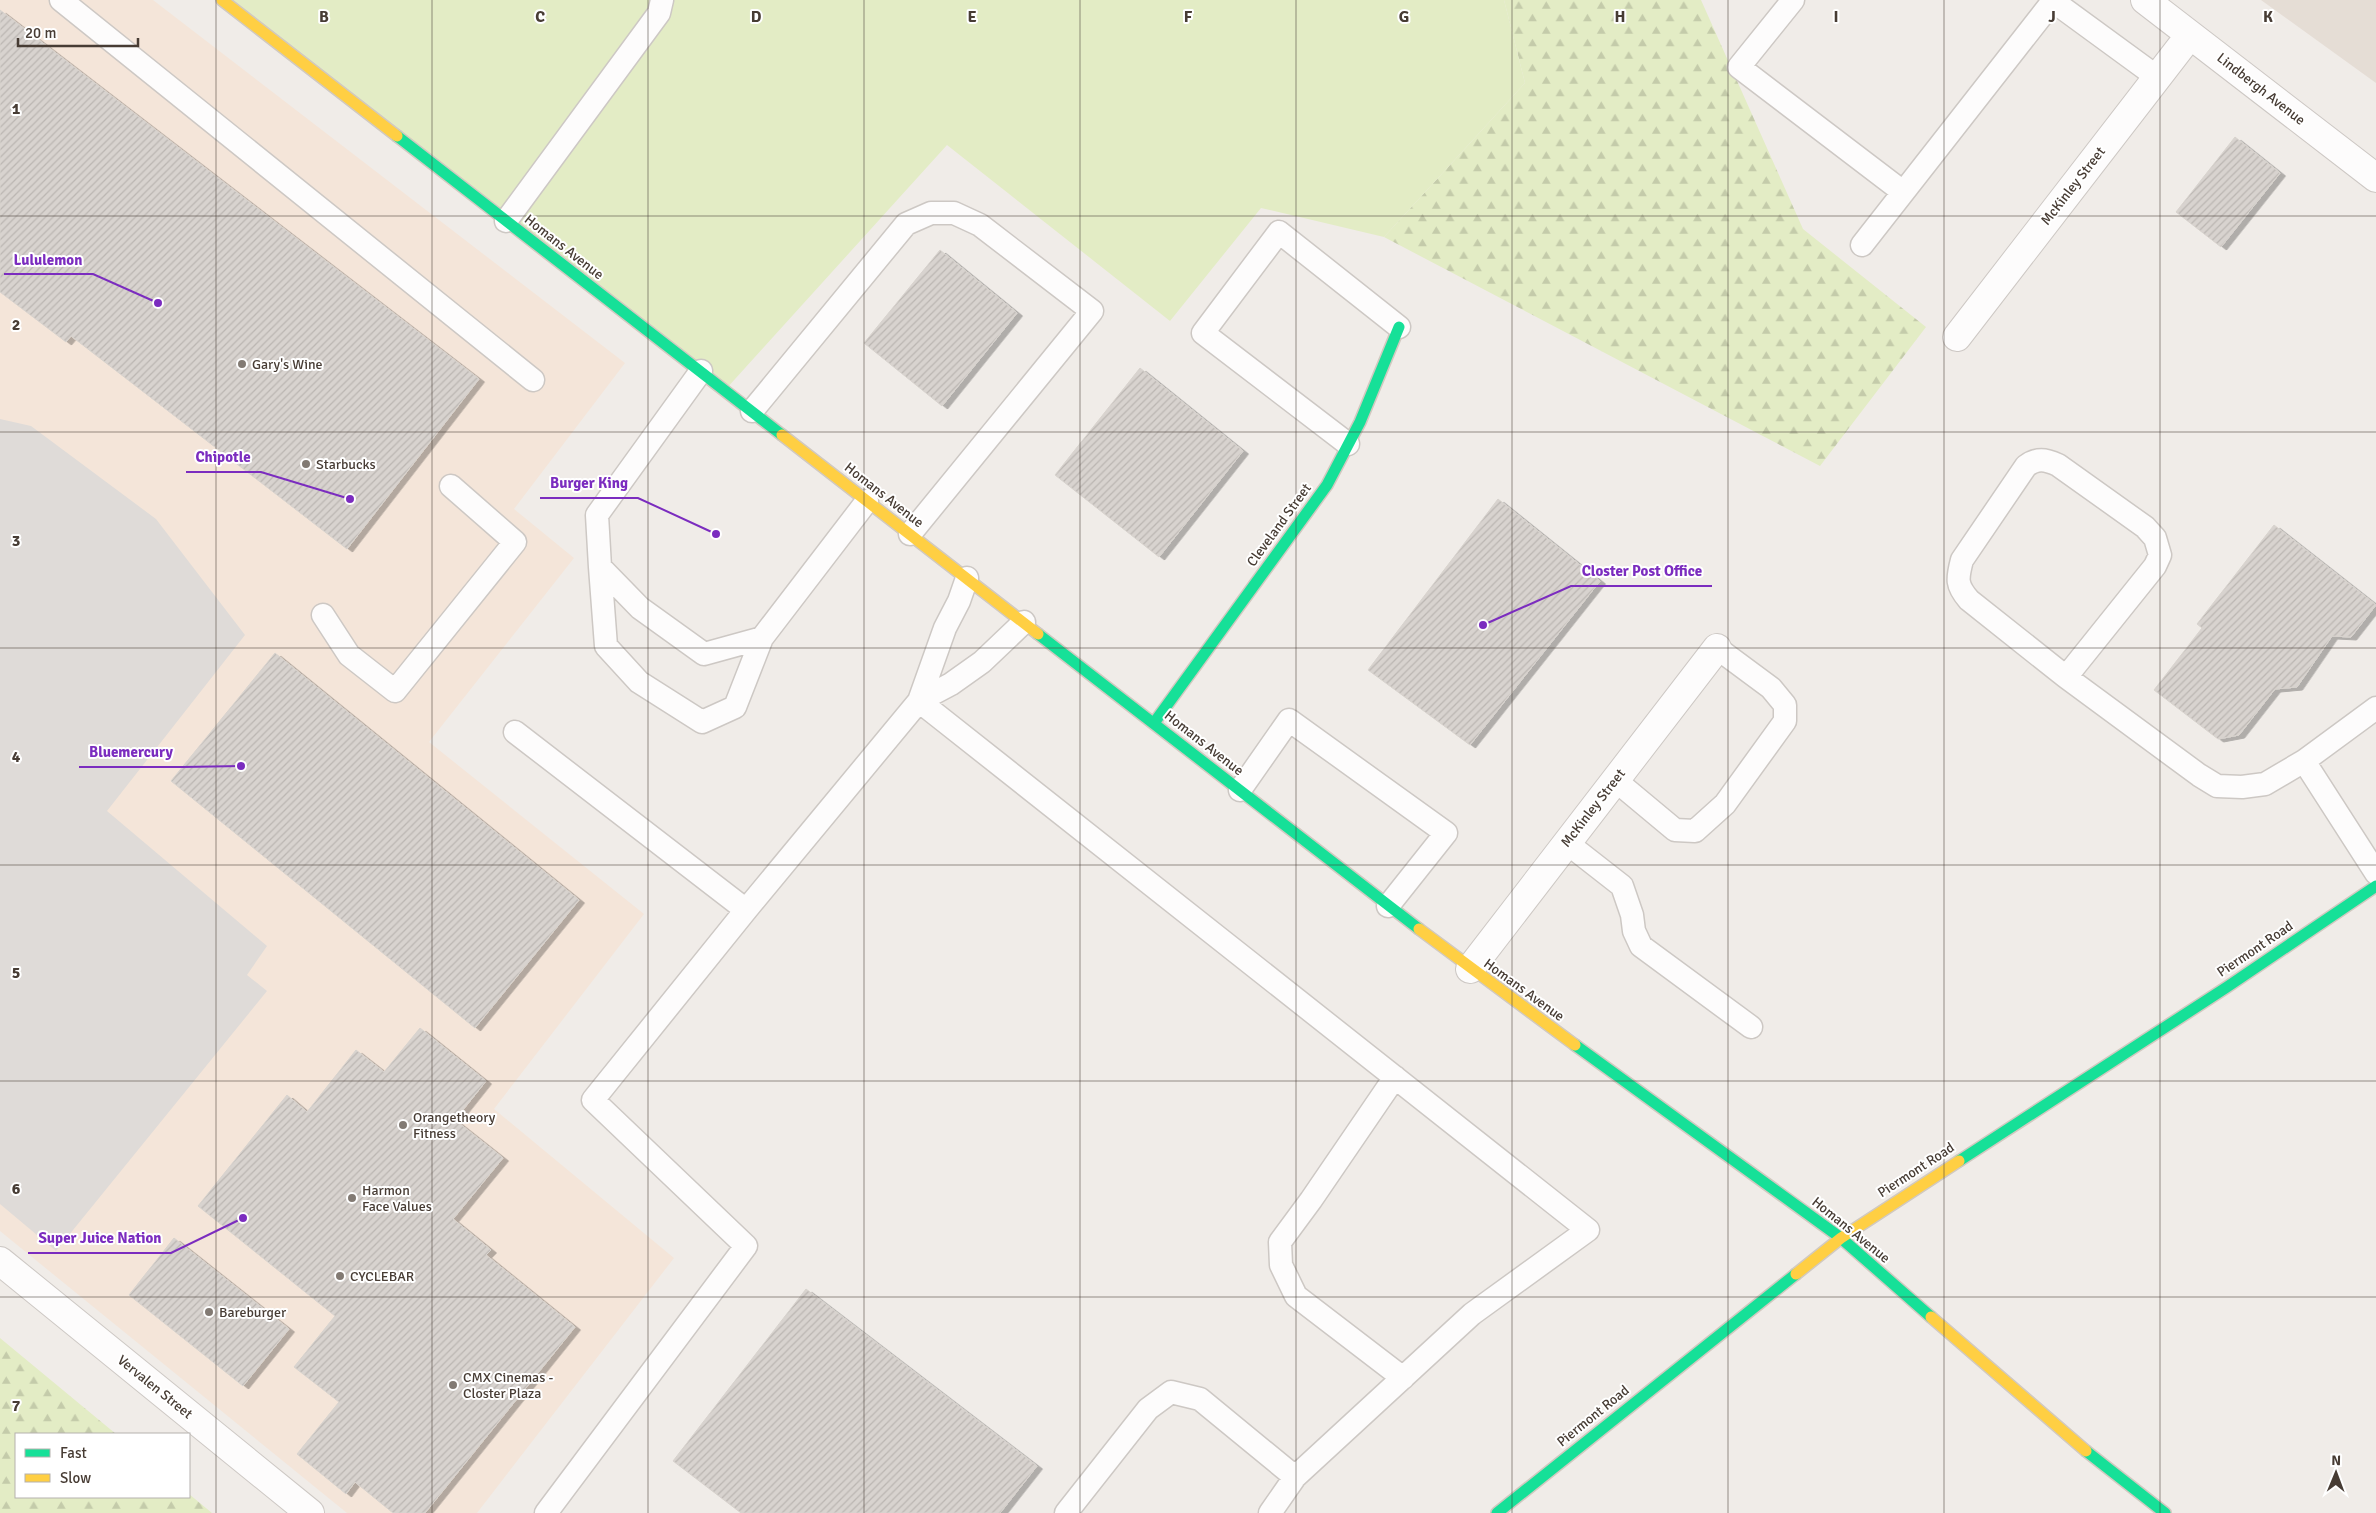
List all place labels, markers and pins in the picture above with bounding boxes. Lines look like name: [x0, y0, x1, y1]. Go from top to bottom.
callout: Lululemon: [4, 244, 93, 274]
place label: Gary's Wine: [252, 356, 323, 373]
marker: Gary's Wine: [236, 358, 248, 370]
callout: Chipotle: [186, 442, 261, 472]
place label: Starbucks: [316, 456, 376, 473]
marker: Starbucks: [300, 458, 312, 470]
callout: Burger King: [540, 468, 638, 498]
callout: Closter Post Office: [1571, 556, 1712, 586]
callout: Bluemercury: [79, 737, 183, 767]
place label: Orangetheory Fitness: [413, 1109, 496, 1142]
marker: Orangetheory Fitness: [397, 1119, 409, 1131]
place label: Harmon Face Values: [362, 1182, 432, 1215]
marker: Harmon Face Values: [346, 1192, 358, 1204]
callout: Super Juice Nation: [28, 1223, 171, 1253]
place label: CYCLEBAR: [350, 1268, 414, 1285]
marker: CYCLEBAR: [334, 1270, 346, 1282]
place label: Bareburger: [219, 1304, 287, 1321]
marker: Bareburger: [203, 1306, 215, 1318]
place label: CMX Cinemas - Closter Plaza: [463, 1369, 553, 1402]
marker: CMX Cinemas - Closter Plaza: [447, 1379, 459, 1391]

